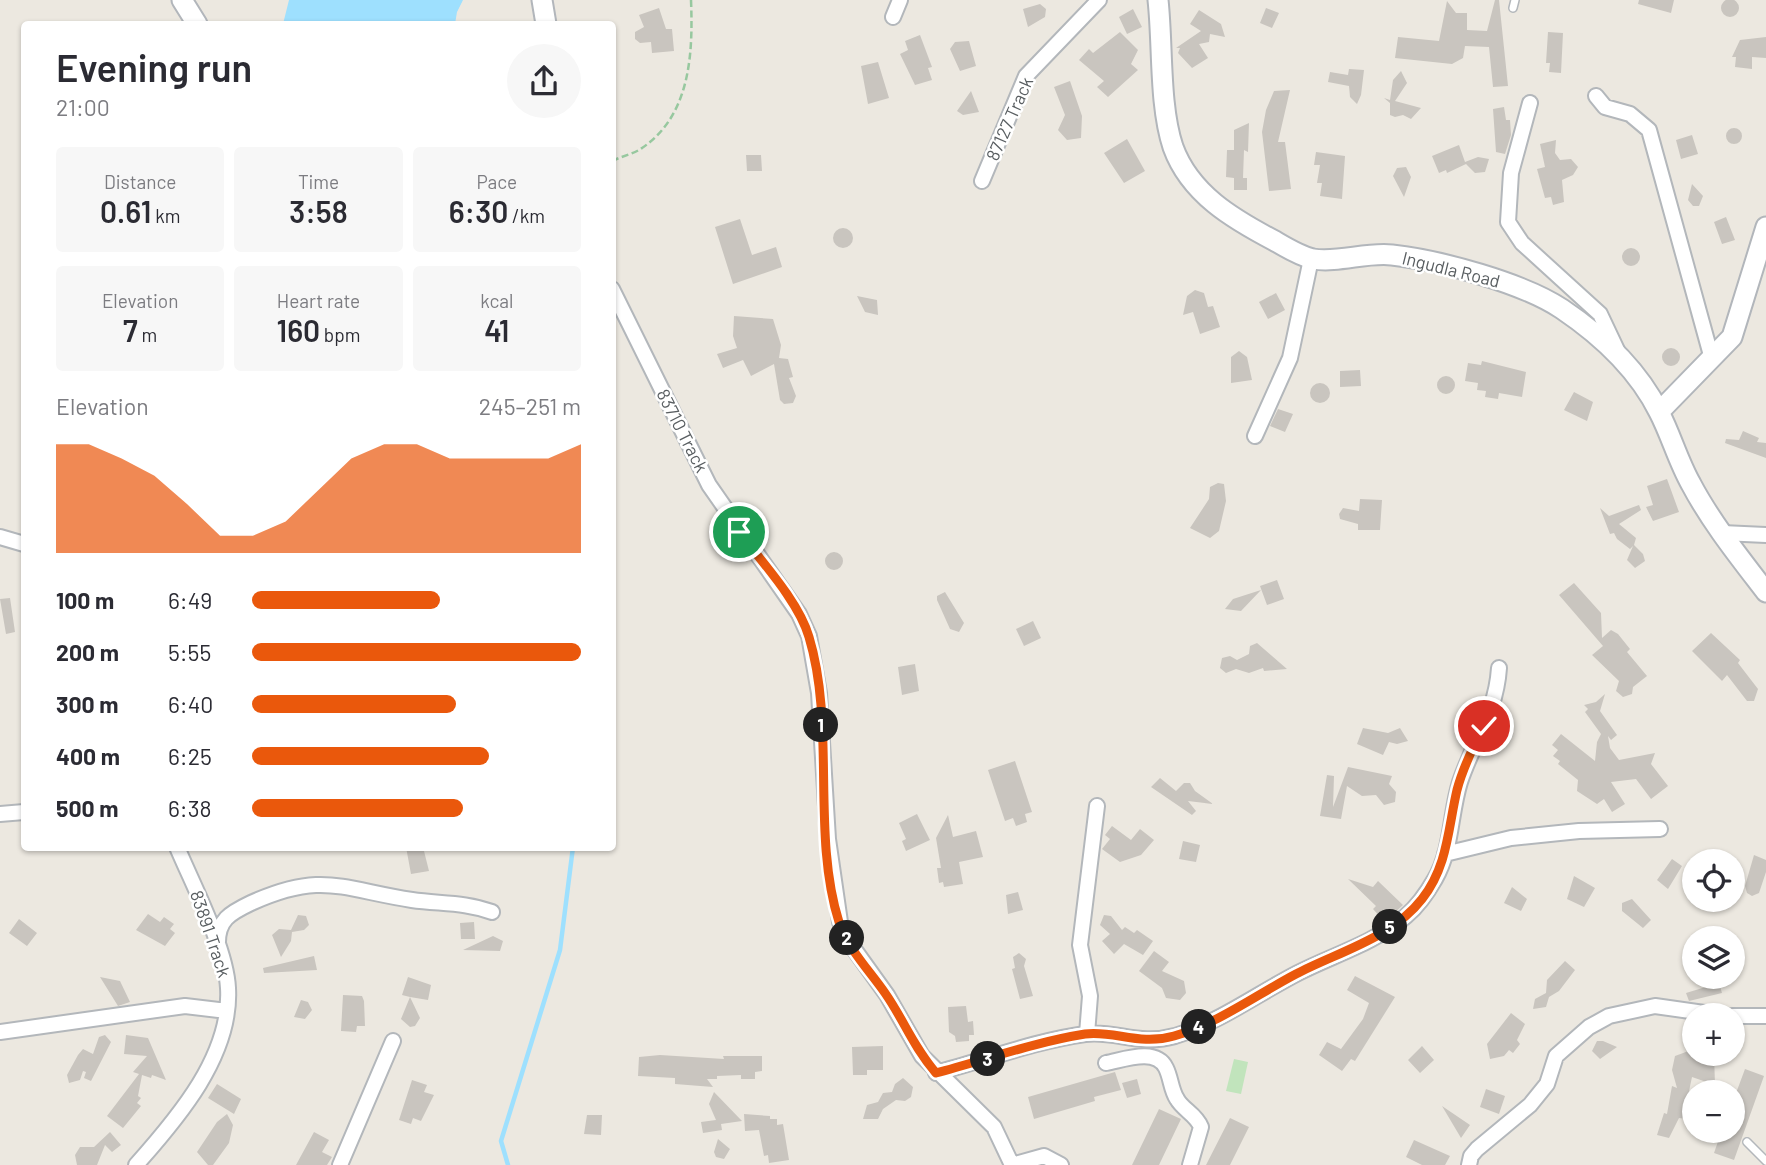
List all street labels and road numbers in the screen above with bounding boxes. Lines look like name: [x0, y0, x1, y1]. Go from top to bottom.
street label: 87127 Track: [981, 73, 1037, 164]
street label: Ingudla Road: [1400, 246, 1503, 292]
street label: 83710 Track: [653, 385, 713, 476]
street label: 83891 Track: [186, 887, 236, 980]

